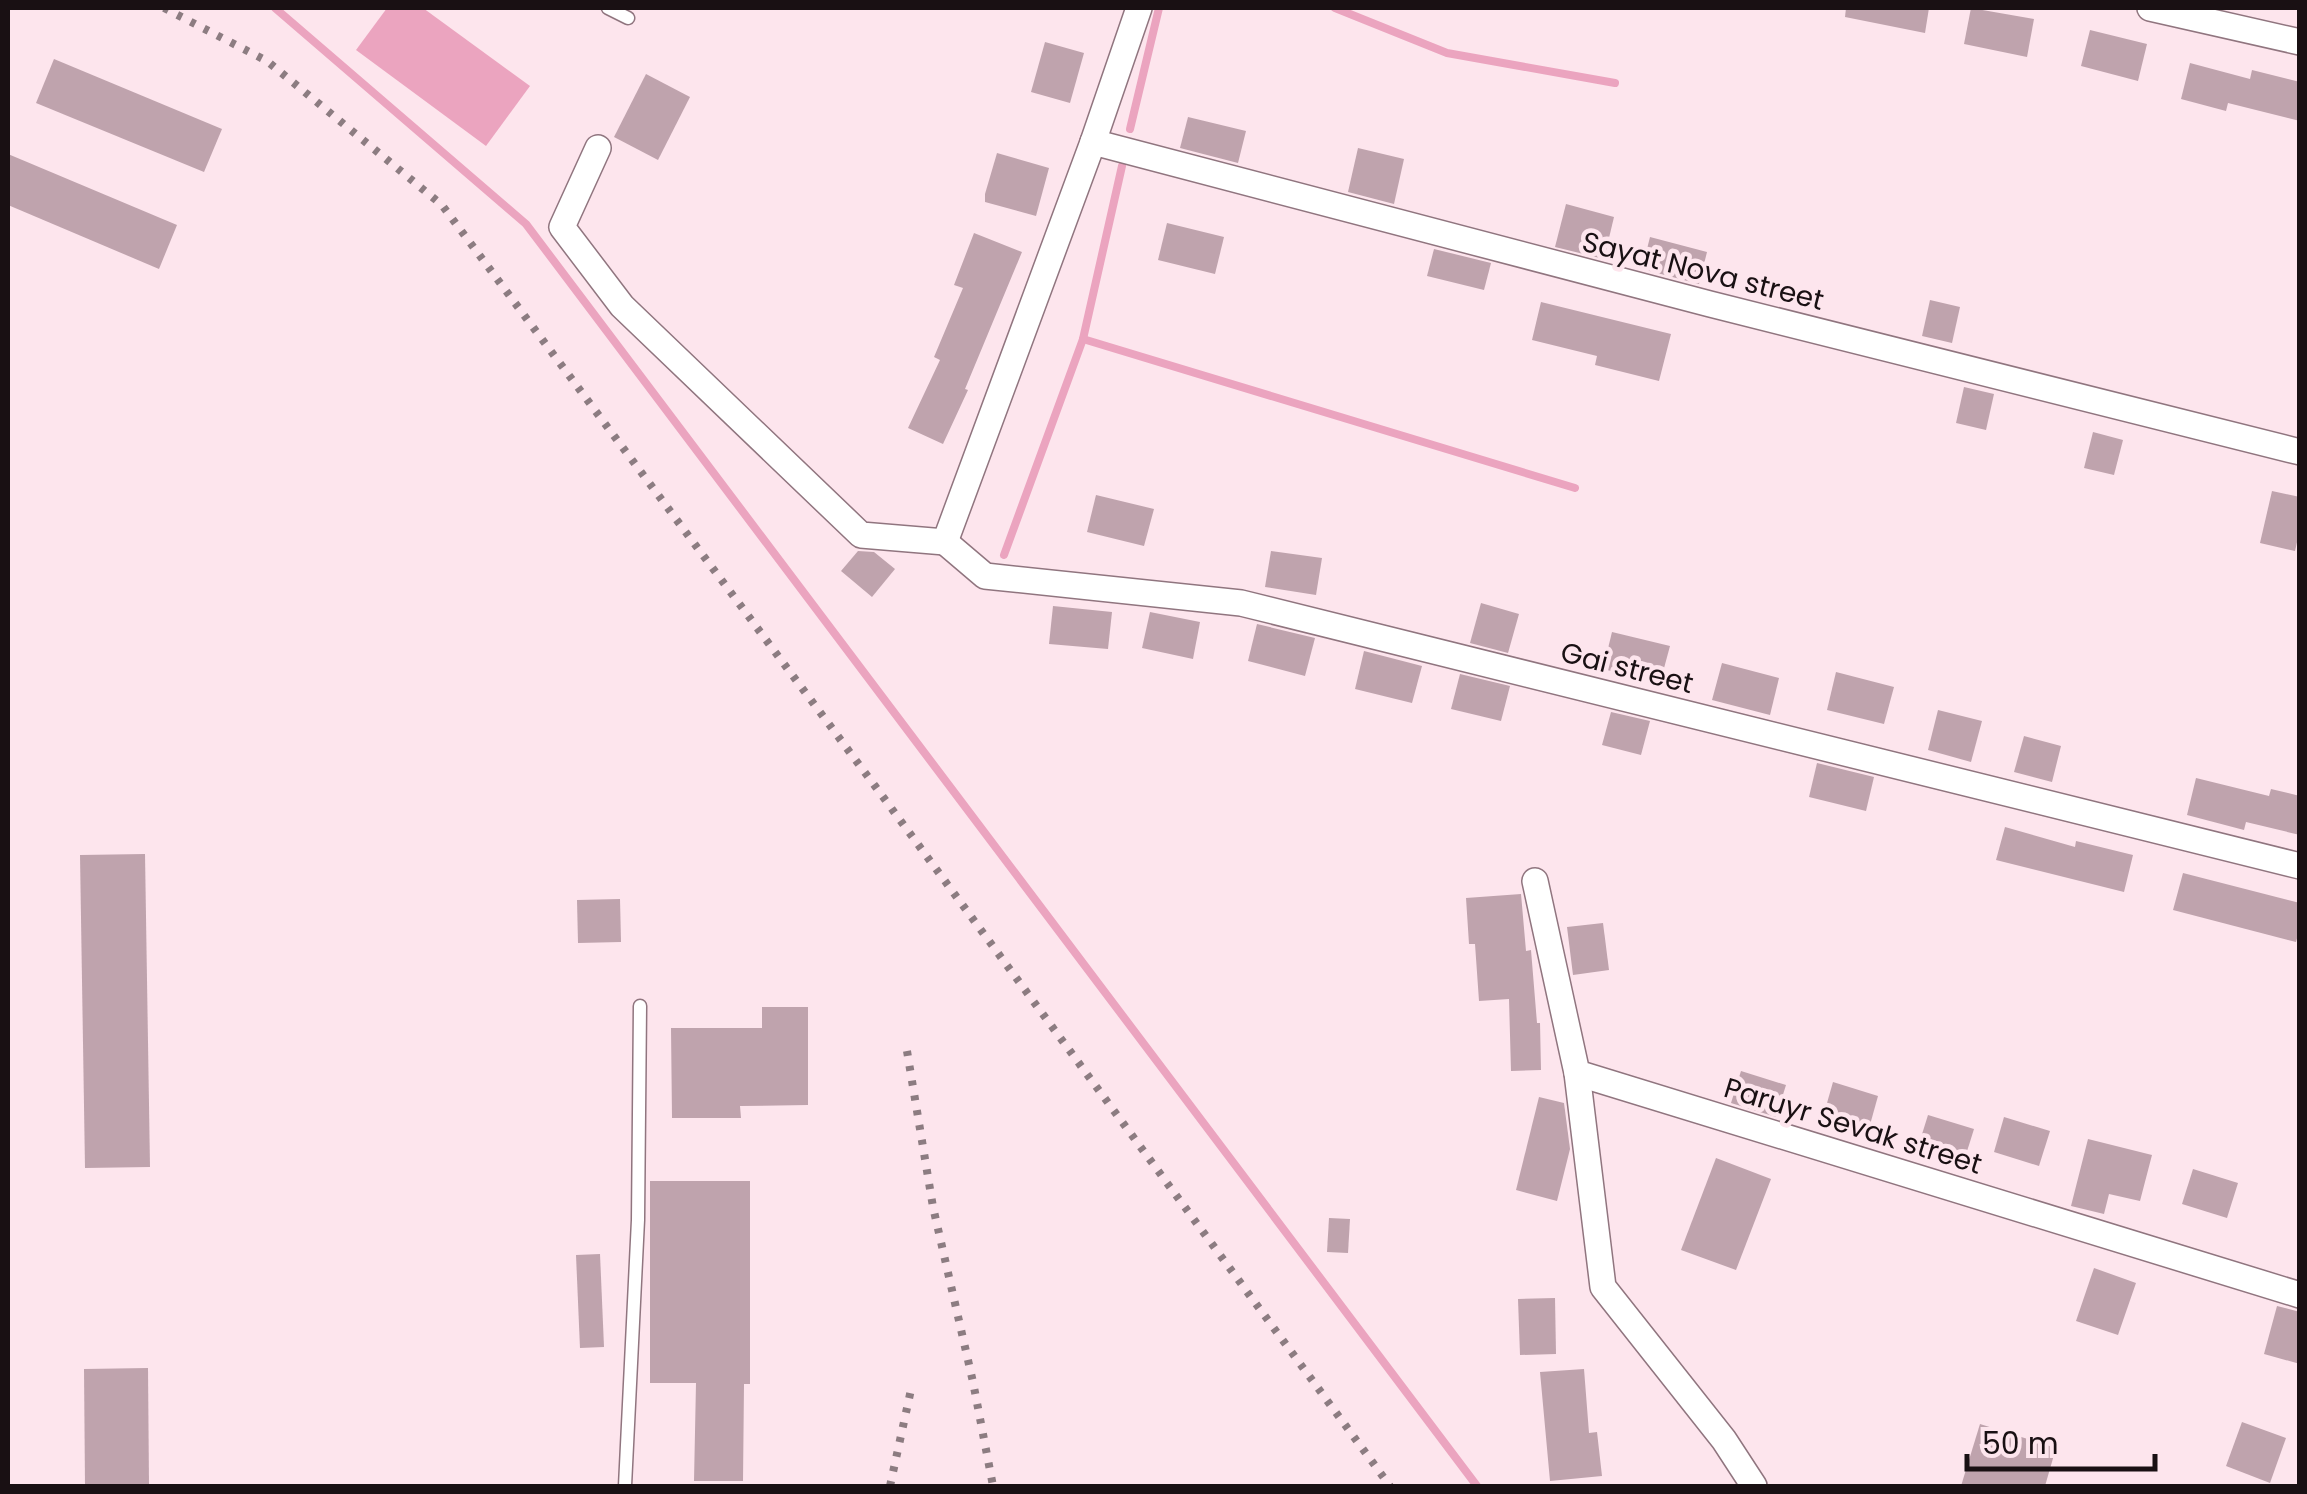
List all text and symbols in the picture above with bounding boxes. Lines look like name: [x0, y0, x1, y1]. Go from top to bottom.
street label: Sayat Nova street: [1578, 222, 1828, 320]
street label: Gai street: [1557, 633, 1697, 703]
street label: Paruyr Sevak street: [1719, 1068, 1987, 1184]
scale bar: [1967, 1409, 2154, 1471]
text: 50 m: [1982, 1422, 2059, 1465]

